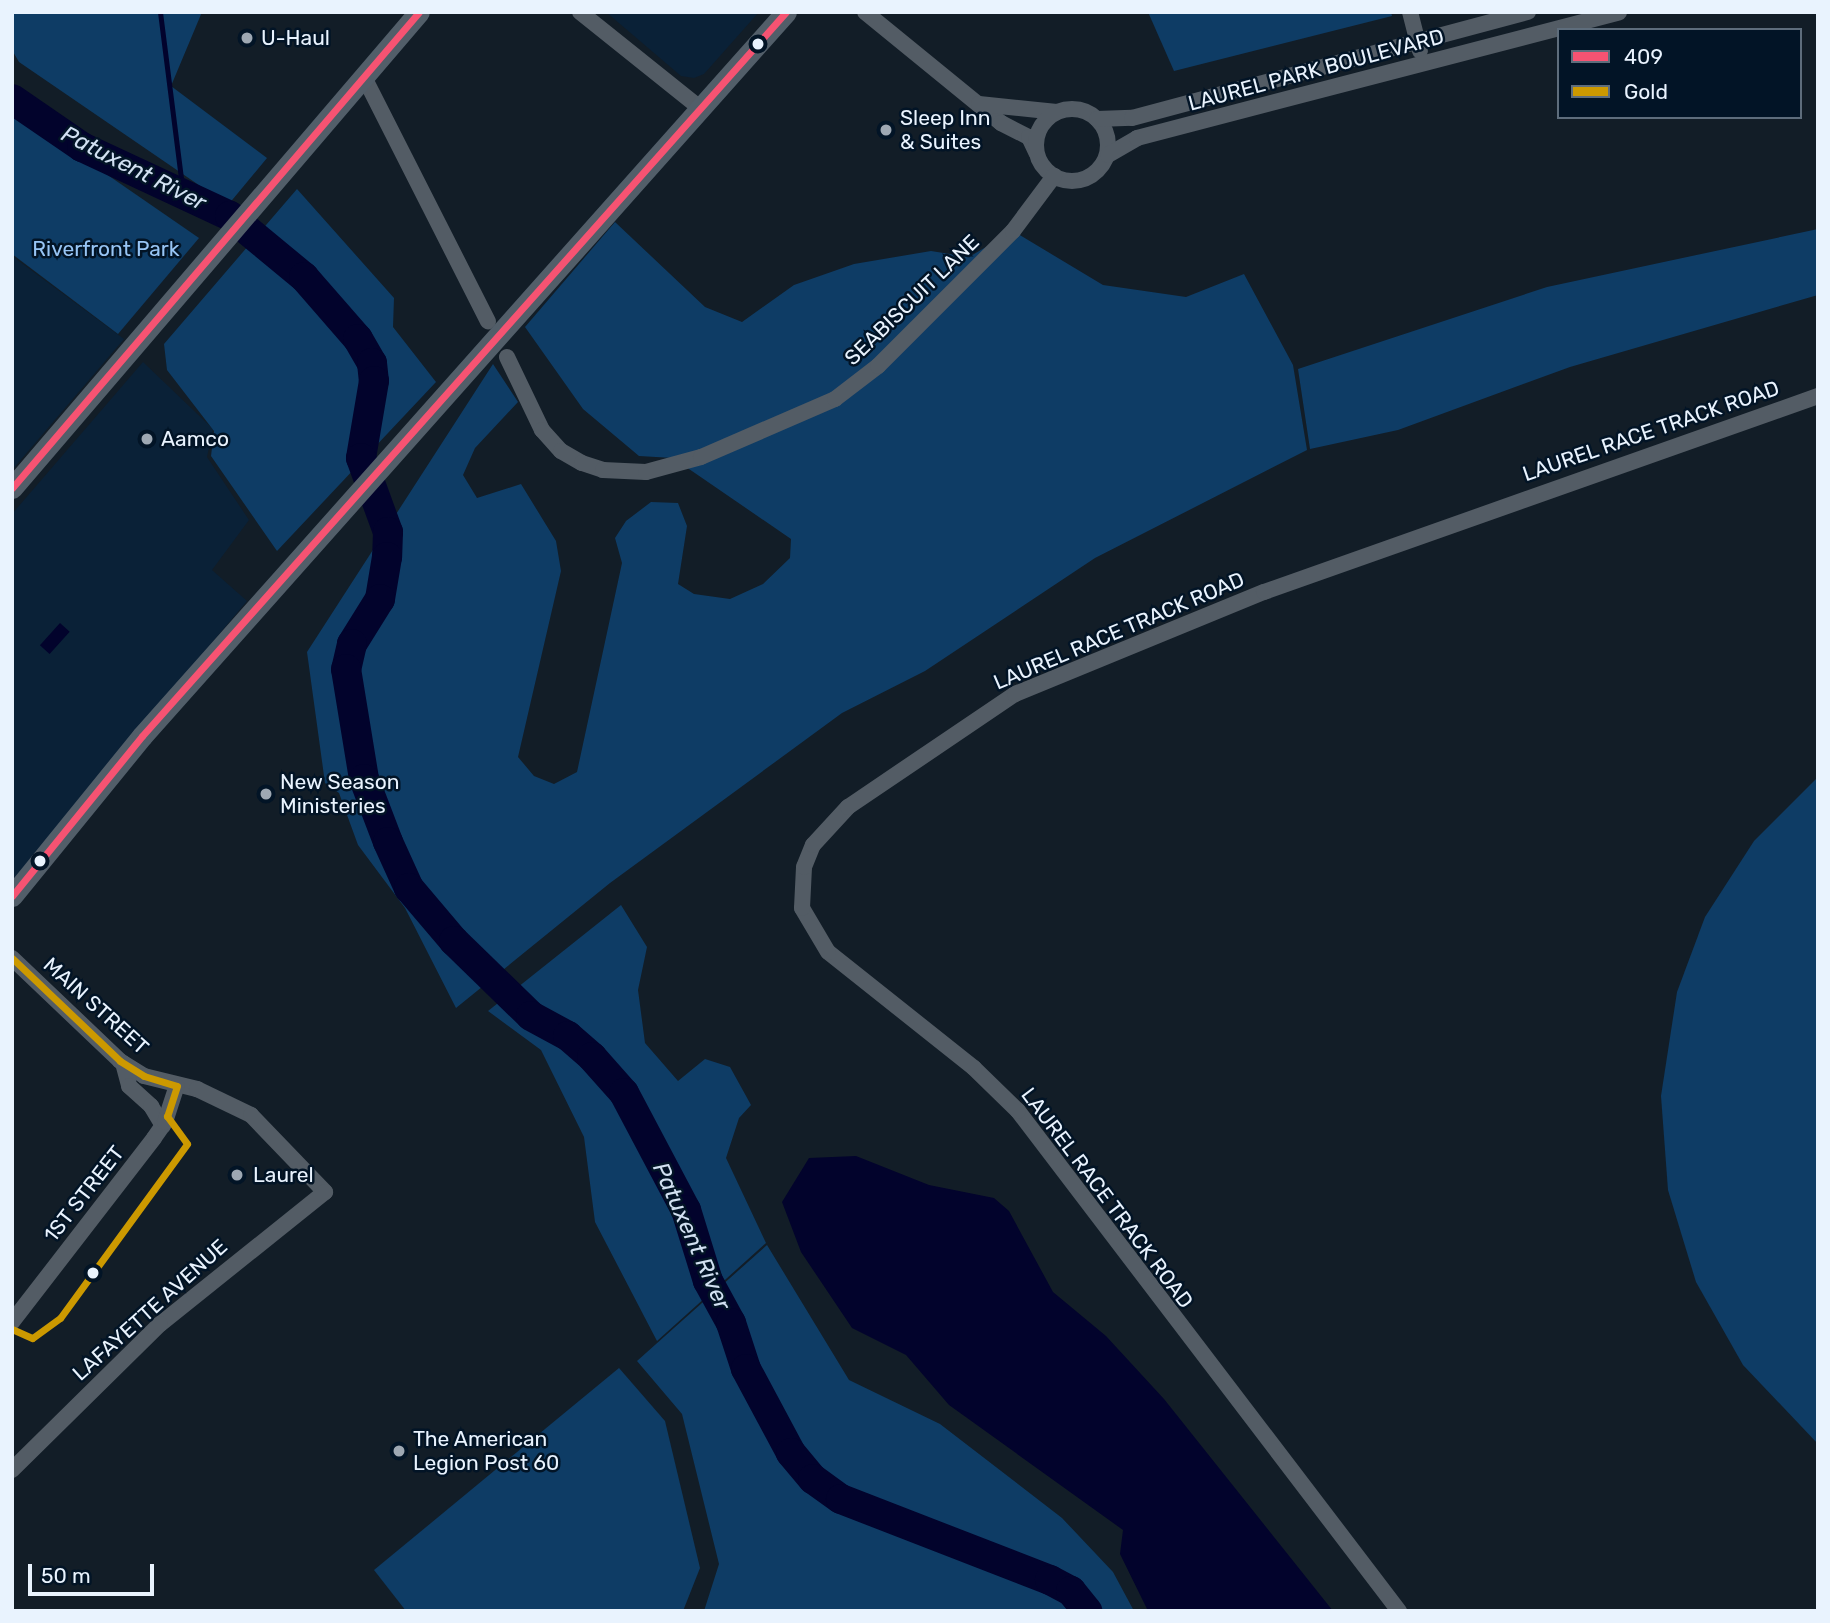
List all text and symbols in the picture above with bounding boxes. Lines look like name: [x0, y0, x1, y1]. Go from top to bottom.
street label: LAUREL PARK BOULEVARD: [1185, 24, 1447, 116]
place label: U-Haul: [261, 25, 330, 51]
legend: [1557, 28, 1802, 119]
marker: U-Haul: [239, 30, 255, 46]
unlabelled marker: [751, 37, 765, 51]
text: 409: [1624, 44, 1663, 69]
text: Gold: [1624, 79, 1668, 104]
place label: Sleep Inn & Suites: [900, 105, 991, 155]
water label: Patuxent River: [57, 120, 211, 216]
marker: Sleep Inn & Suites: [878, 122, 894, 138]
street label: SEABISCUIT LANE: [839, 229, 985, 371]
park label: Riverfront Park: [32, 236, 180, 262]
street label: LAUREL RACE TRACK ROAD: [1519, 375, 1783, 487]
place label: Aamco: [161, 426, 229, 452]
marker: Aamco: [139, 431, 155, 447]
street label: LAUREL RACE TRACK ROAD: [989, 566, 1249, 696]
place label: New Season Ministeries: [280, 769, 400, 819]
marker: New Season Ministeries: [258, 786, 274, 802]
unlabelled marker: [33, 854, 47, 868]
street label: MAIN STREET: [38, 952, 154, 1060]
street label: LAUREL RACE TRACK ROAD: [1015, 1082, 1199, 1314]
street label: 1ST STREET: [38, 1141, 130, 1247]
water label: Patuxent River: [647, 1158, 737, 1314]
place label: Laurel: [253, 1162, 314, 1188]
marker: Laurel: [227, 1165, 247, 1185]
street label: LAFAYETTE AVENUE: [67, 1234, 233, 1386]
unlabelled marker: [86, 1266, 100, 1280]
place label: The American Legion Post 60: [413, 1426, 559, 1476]
marker: The American Legion Post 60: [391, 1443, 407, 1459]
scale bar: [32, 1550, 158, 1594]
text: 50 m: [41, 1563, 91, 1588]

